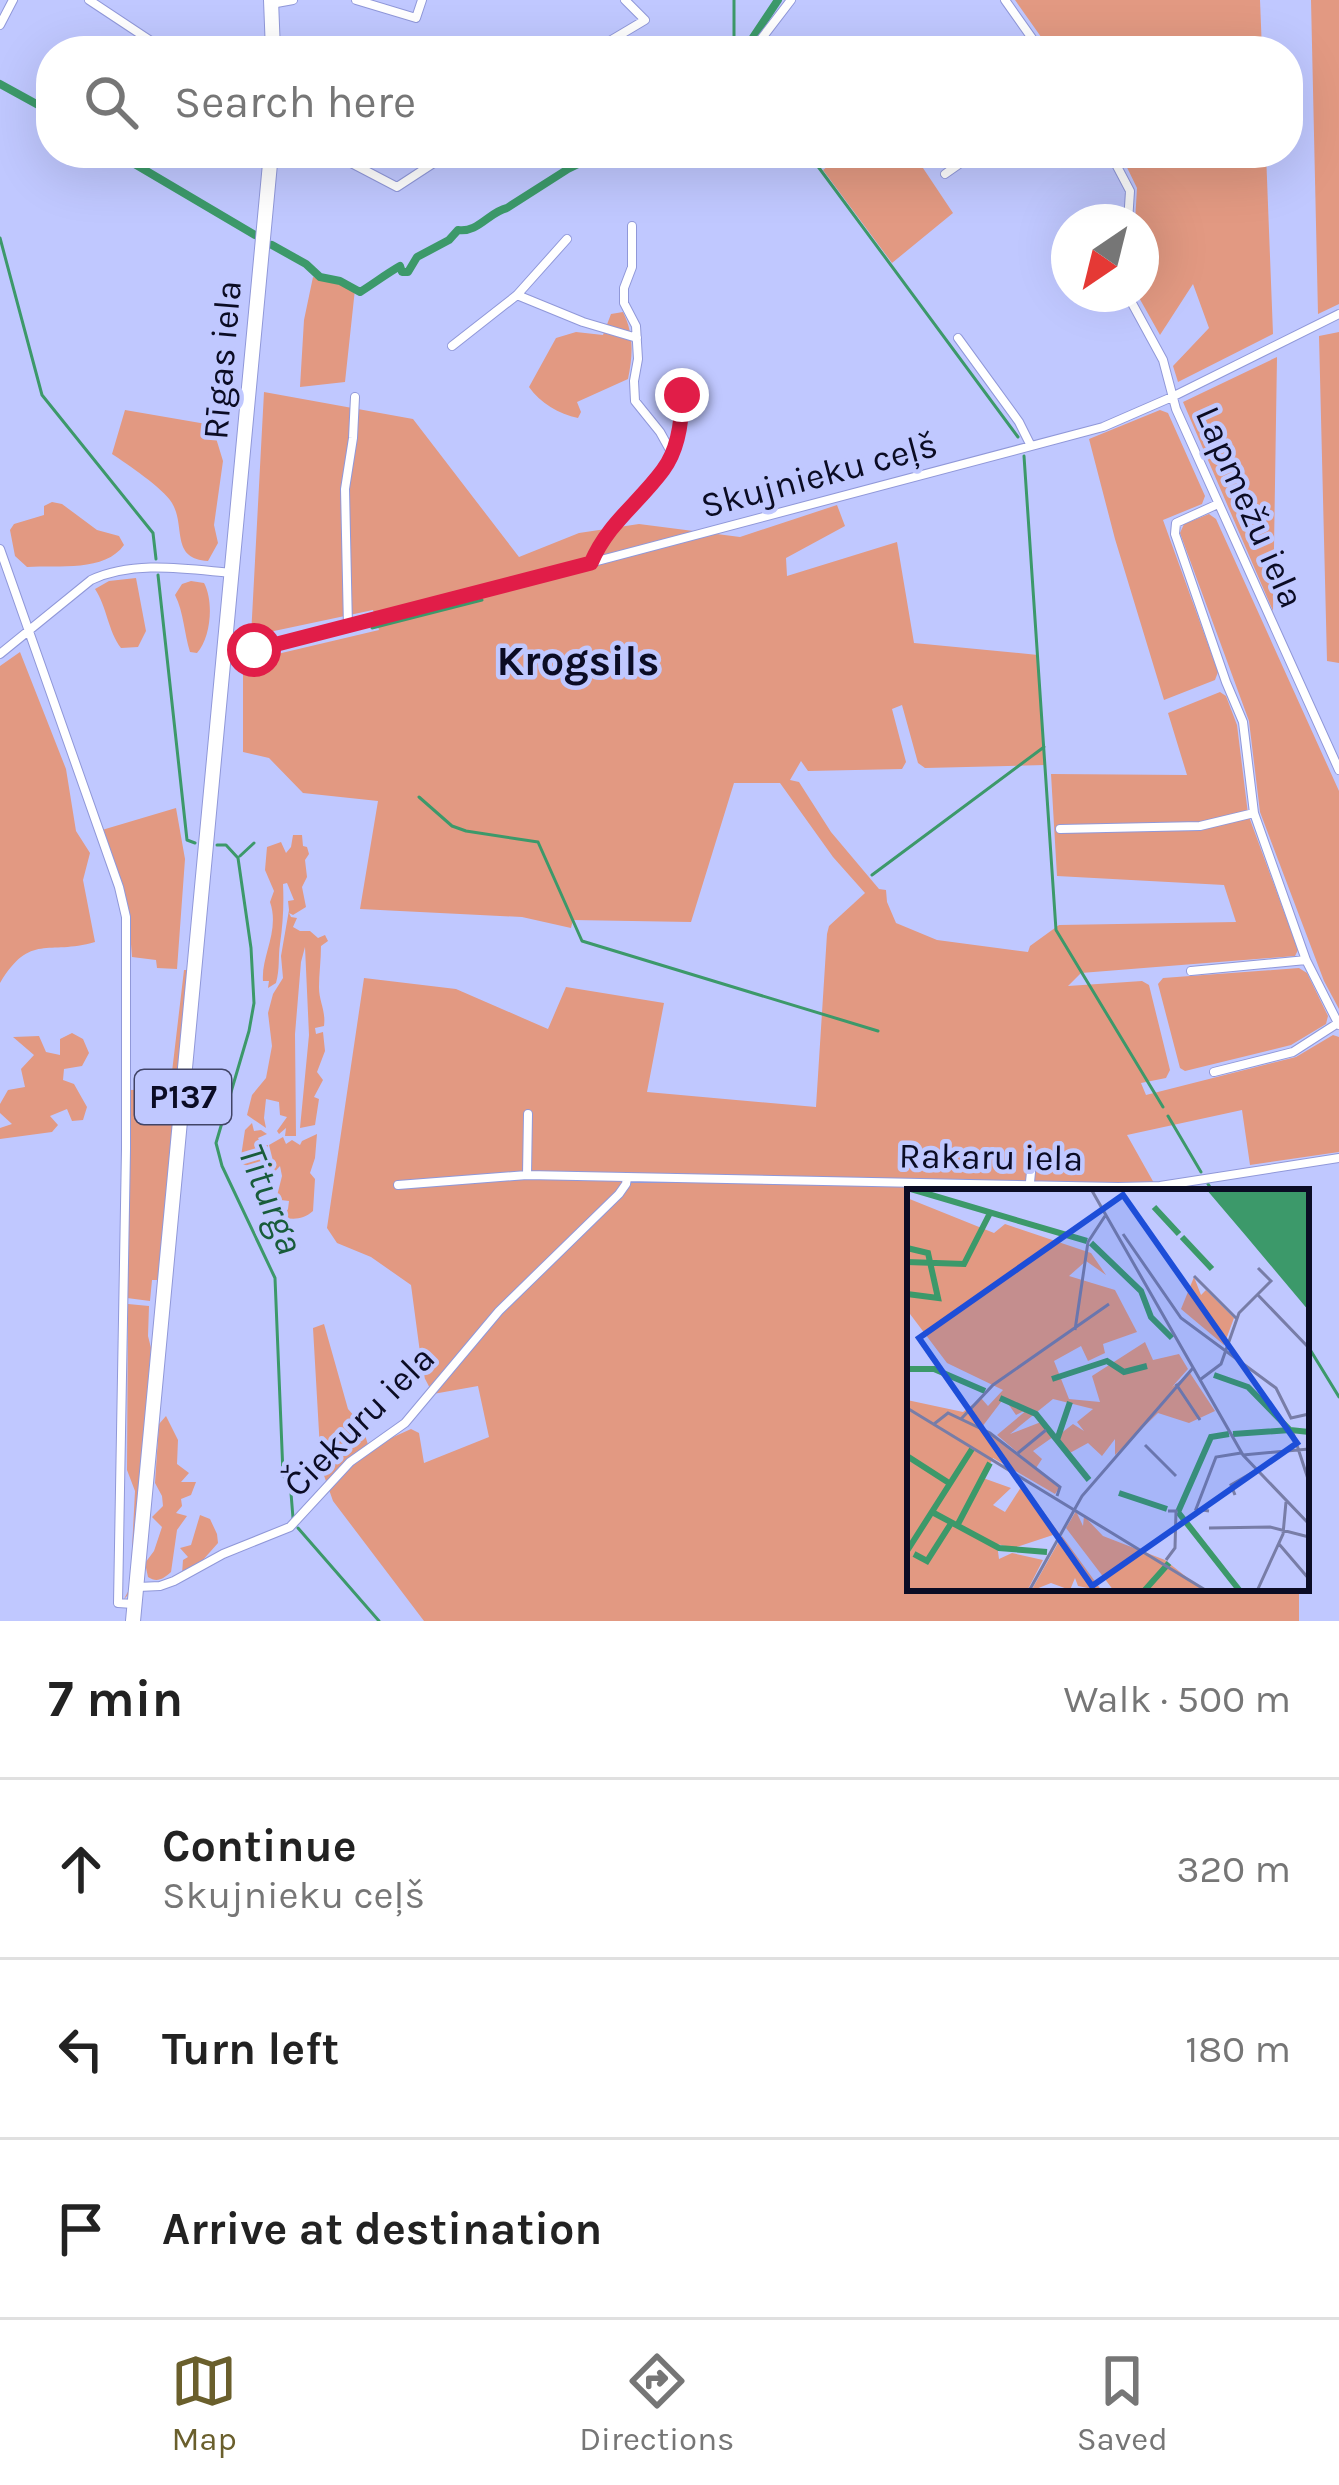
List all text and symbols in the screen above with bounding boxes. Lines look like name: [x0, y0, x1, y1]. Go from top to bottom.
search box: [36, 36, 1303, 168]
icon: search: [78, 69, 144, 135]
text: Search here: [174, 76, 416, 128]
north arrow: [1051, 204, 1159, 312]
street label: Rīgas iela: [194, 279, 250, 441]
route end: [655, 368, 709, 422]
street label: Lapmežu iela: [1187, 400, 1313, 614]
street label: Skujnieku ceļš: [696, 423, 942, 527]
route start: [227, 623, 281, 677]
district label: Krogsils: [496, 636, 660, 686]
road number: P137: [135, 1070, 231, 1124]
street label: Rakaru iela: [898, 1134, 1084, 1180]
water label: Titurga: [228, 1137, 314, 1261]
inset map: [907, 1189, 1309, 1591]
street label: Čiekuru iela: [274, 1336, 443, 1505]
text: 7 min: [48, 1669, 183, 1729]
text: Walk · 500 m: [1063, 1676, 1291, 1722]
text: Continue: [162, 1820, 357, 1872]
icon: ahead: [48, 1836, 114, 1902]
text: 320 m: [1176, 1846, 1291, 1892]
text: Skujnieku ceļš: [162, 1872, 425, 1918]
icon: left: [48, 2016, 114, 2082]
text: Turn left: [162, 2023, 339, 2075]
text: 180 m: [1185, 2026, 1291, 2072]
icon: arrive: [48, 2196, 114, 2262]
text: Arrive at destination: [162, 2203, 602, 2255]
tab: Map: [171, 2348, 237, 2458]
tab: Directions: [579, 2348, 734, 2458]
tab: Saved: [1077, 2348, 1168, 2458]

